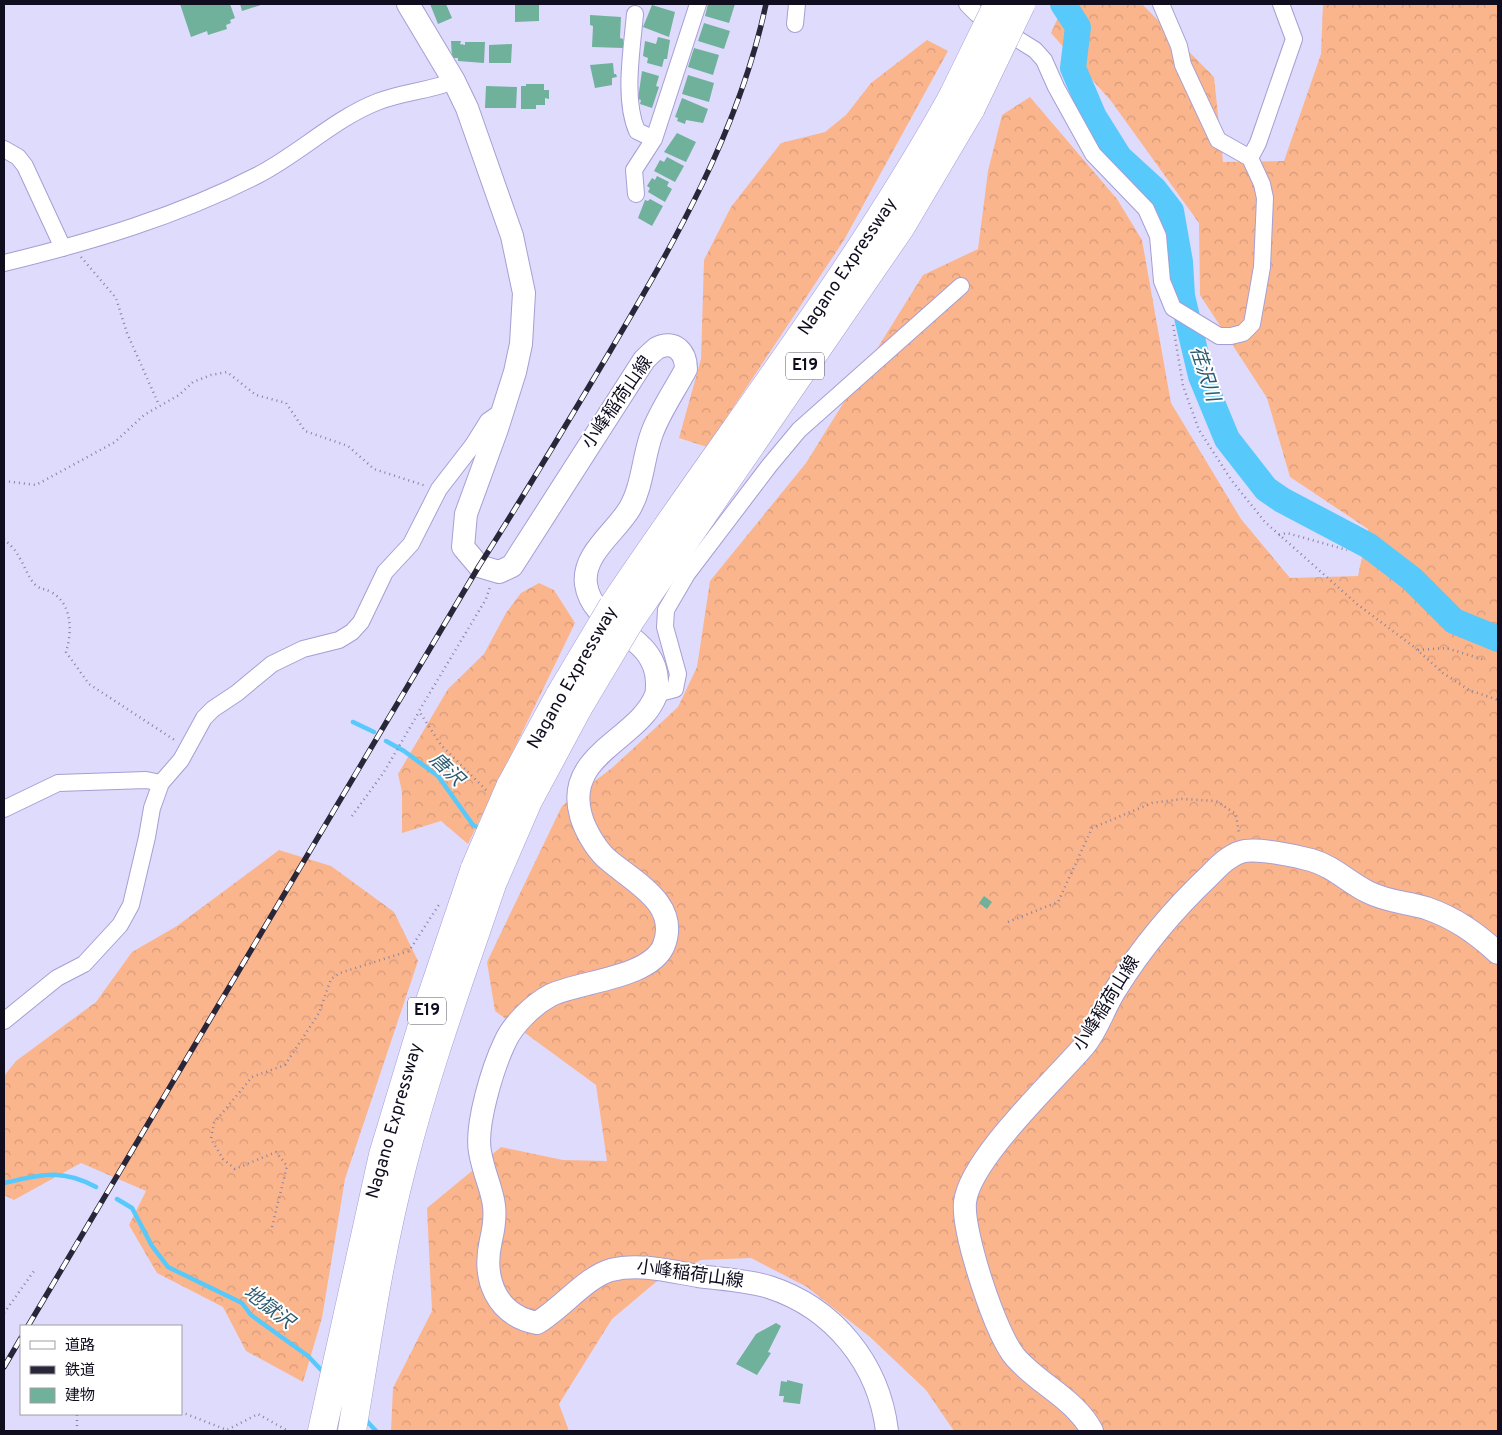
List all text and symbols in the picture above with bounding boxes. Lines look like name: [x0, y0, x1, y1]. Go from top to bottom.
street label: Nagano Expressway: [793, 194, 903, 340]
water label: 荏沢川: [1184, 343, 1225, 407]
street label: 小峰稲荷山線: [578, 352, 658, 454]
road number: E19: [786, 352, 824, 380]
street label: Nagano Expressway: [523, 602, 623, 754]
water label: 唐沢: [424, 748, 470, 794]
street label: 小峰稲荷山線: [1069, 952, 1145, 1056]
road number: E19: [408, 998, 446, 1024]
street label: Nagano Expressway: [362, 1040, 428, 1202]
street label: 小峰稲荷山線: [635, 1256, 745, 1294]
water label: 地獄沢: [238, 1281, 300, 1337]
legend: [20, 1325, 182, 1415]
text: 道路: [65, 1337, 95, 1356]
text: 鉄道: [65, 1362, 95, 1381]
text: 建物: [65, 1387, 95, 1406]

